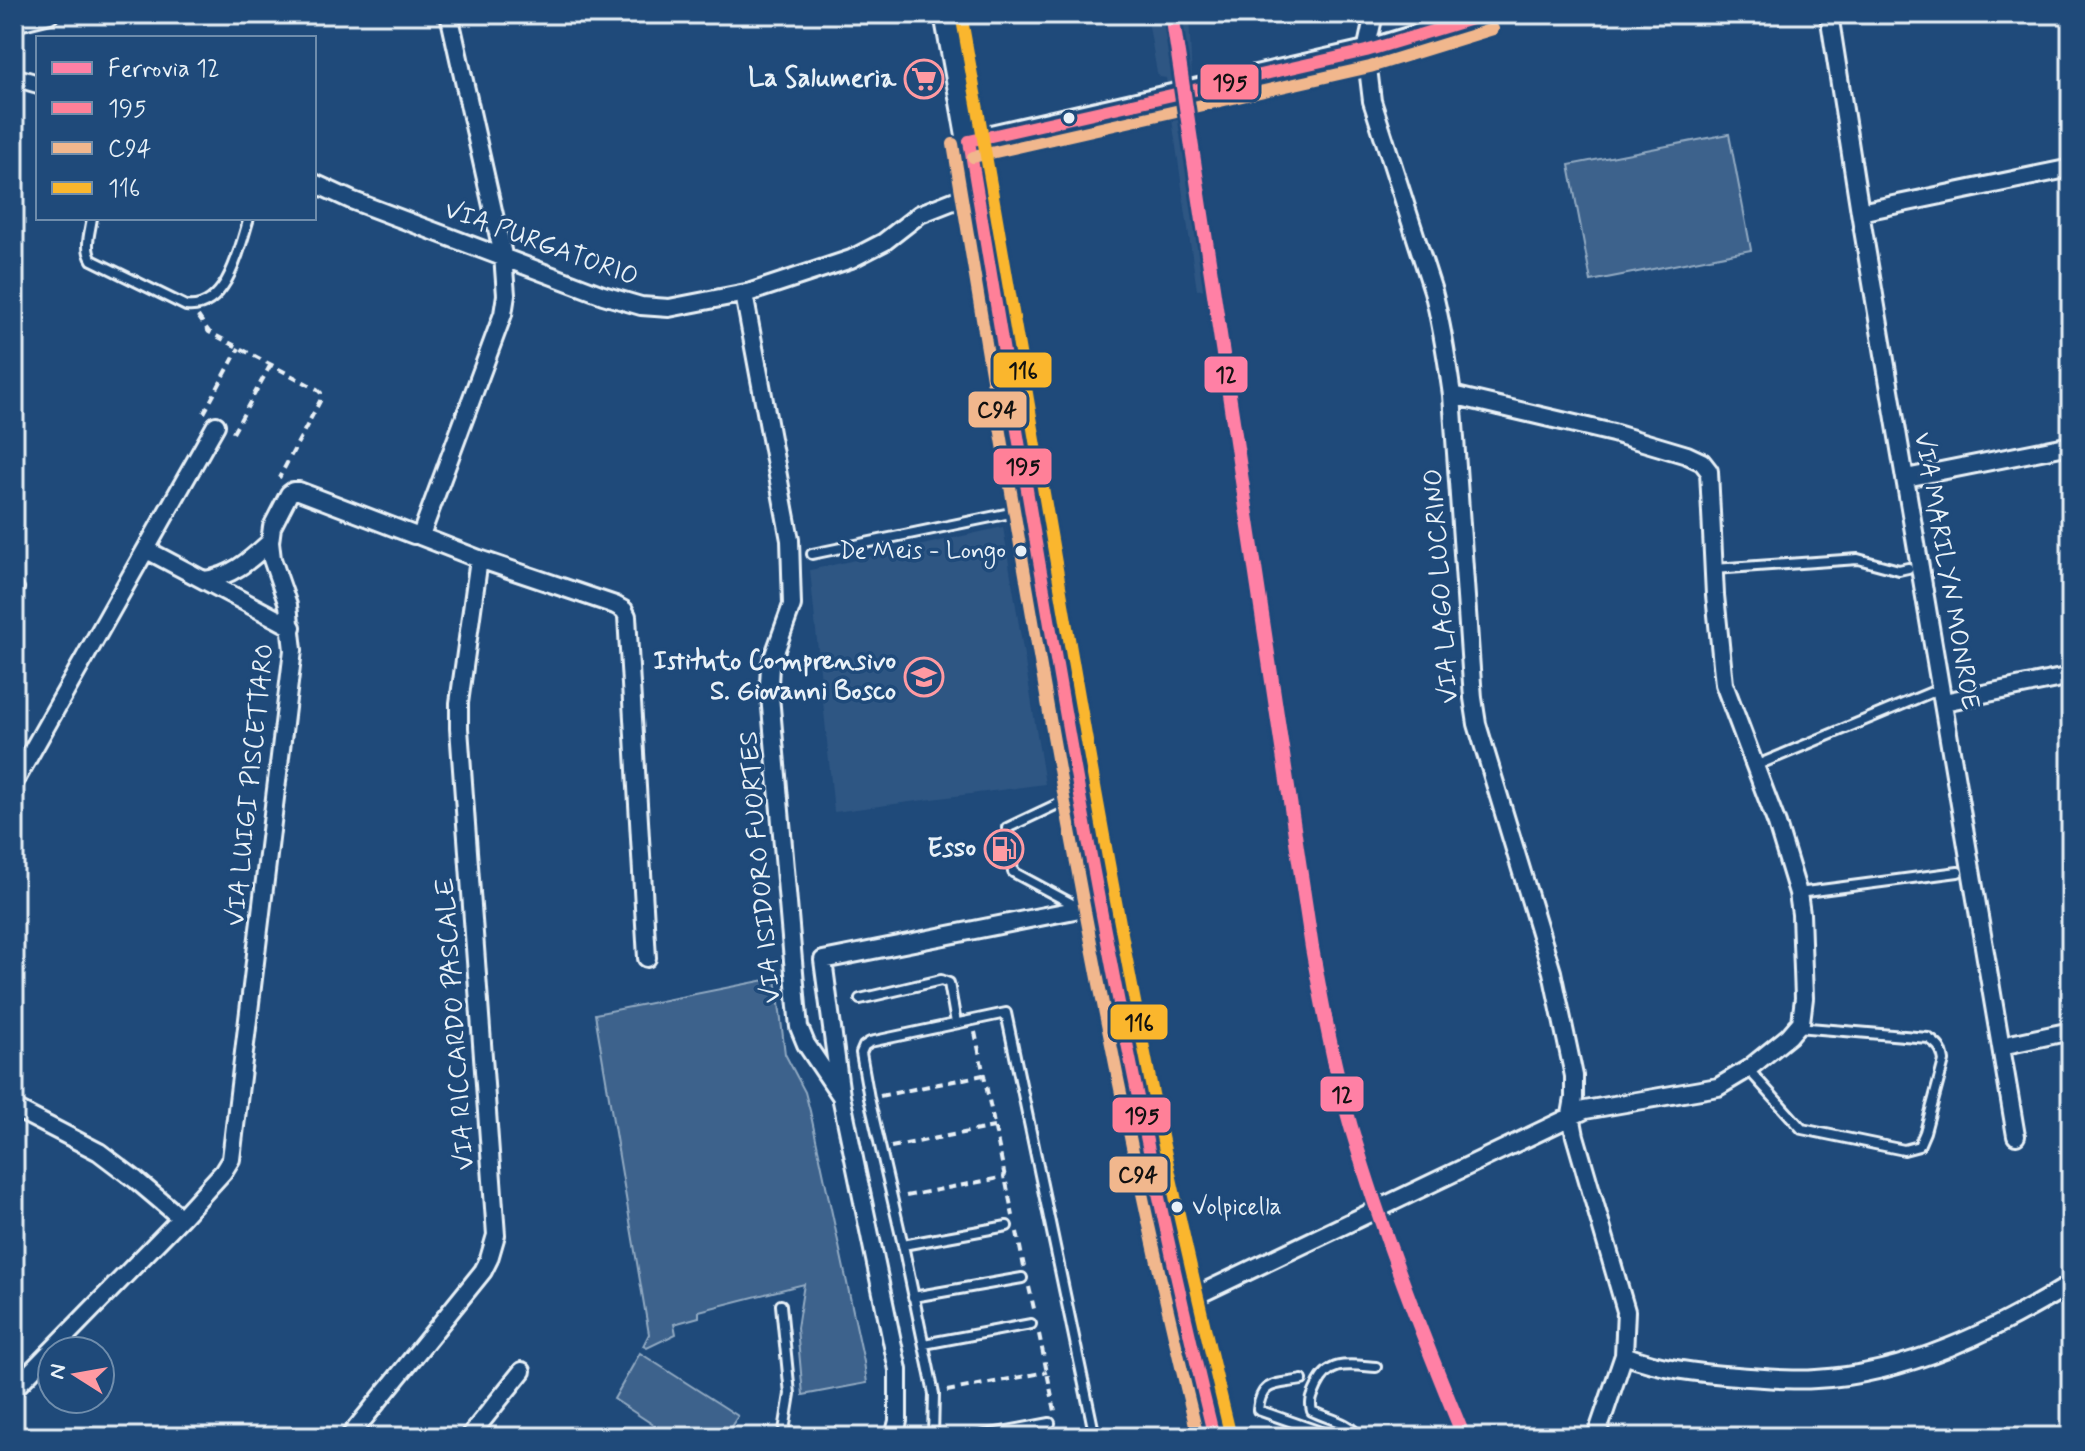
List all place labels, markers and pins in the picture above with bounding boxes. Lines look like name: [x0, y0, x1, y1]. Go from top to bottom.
supermarket icon: La Salumeria: [903, 58, 945, 100]
place label: La Salumeria: [748, 62, 897, 96]
unlabelled marker: [1061, 110, 1077, 126]
place label: De Meis - Longo: [839, 536, 1006, 569]
marker: De Meis - Longo: [1013, 543, 1029, 559]
place label: Istituto Comprensivo S. Giovanni Bosco: [653, 645, 896, 709]
school or university icon: Istituto Comprensivo S. Giovanni Bosco: [903, 656, 945, 698]
fuel station icon: Esso: [983, 828, 1025, 870]
place label: Esso: [927, 832, 976, 866]
place label: Volpicella: [1192, 1192, 1282, 1223]
marker: Volpicella: [1169, 1199, 1185, 1215]

